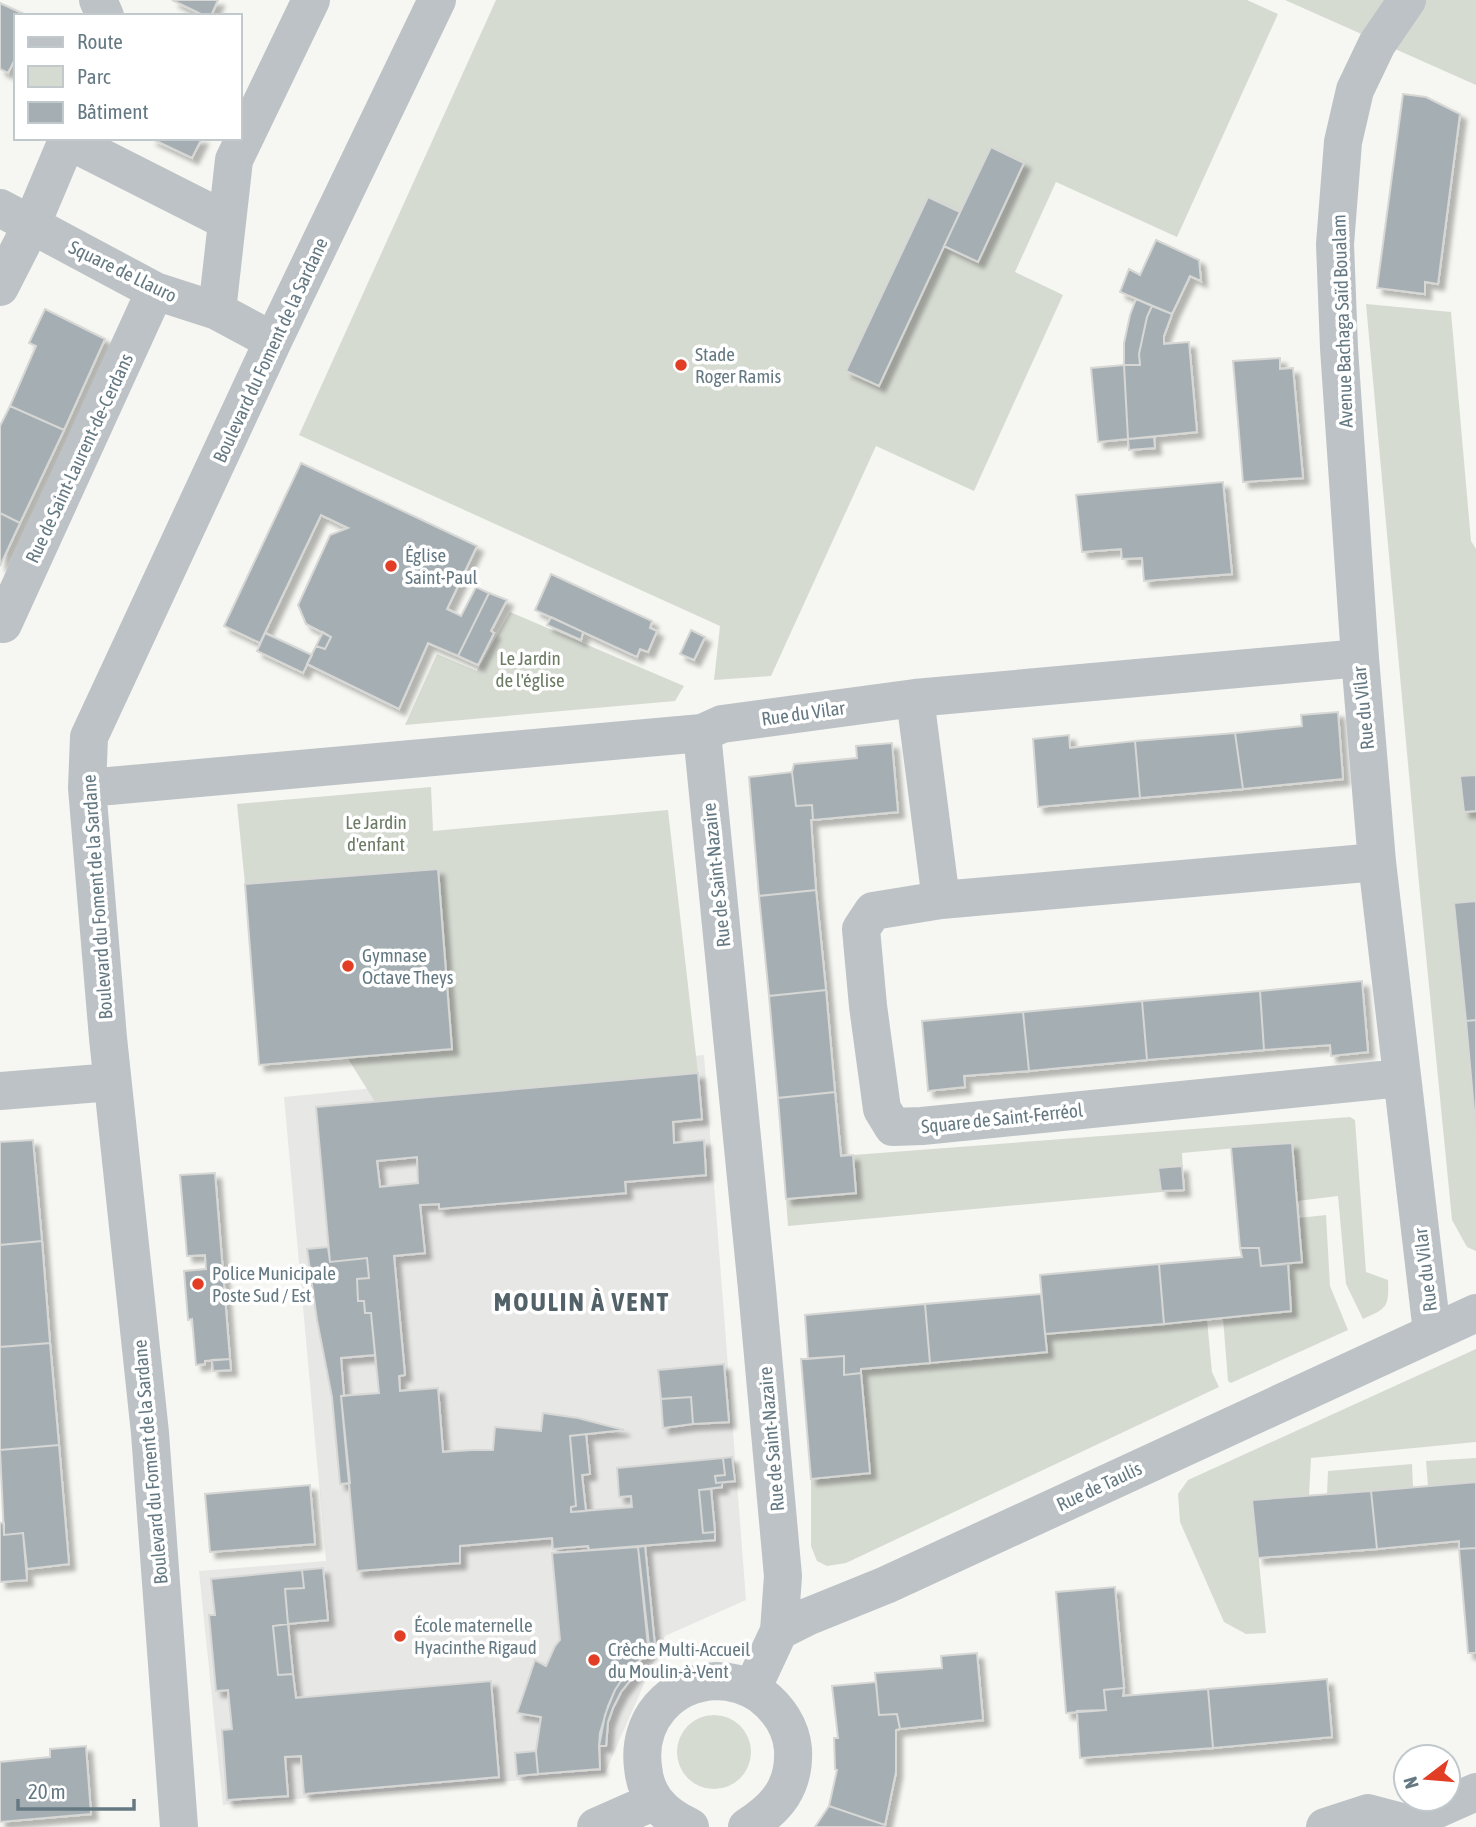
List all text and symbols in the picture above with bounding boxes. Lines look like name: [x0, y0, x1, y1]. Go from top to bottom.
legend: [14, 14, 242, 140]
text: Route: [77, 29, 123, 53]
text: Parc: [77, 64, 111, 88]
text: Bâtiment: [77, 99, 148, 123]
street label: Avenue Bachaga Saïd Boualam: [1327, 214, 1357, 428]
street label: Boulevard du Foment de la Sardane: [208, 234, 332, 466]
street label: Square de Llauro: [66, 235, 180, 307]
place label: Stade Roger Ramis: [695, 343, 781, 387]
street label: Rue de Saint-Laurent-de-Cerdans: [21, 349, 137, 566]
marker: Stade Roger Ramis: [673, 357, 689, 373]
place label: Église Saint-Paul: [405, 544, 478, 588]
marker: Église Saint-Paul: [383, 558, 399, 574]
park label: Le Jardin de l'église: [495, 647, 565, 691]
street label: Rue du Vilar: [1348, 665, 1378, 751]
street label: Rue du Vilar: [760, 696, 846, 730]
street label: Boulevard du Foment de la Sardane: [77, 774, 117, 1020]
street label: Rue de Saint-Nazaire: [697, 802, 735, 948]
park label: Le Jardin d'enfant: [345, 811, 407, 855]
place label: Gymnase Octave Theys: [362, 944, 454, 988]
marker: Gymnase Octave Theys: [340, 958, 356, 974]
street label: Square de Saint-Ferréol: [920, 1099, 1084, 1137]
street label: Rue du Vilar: [1409, 1227, 1441, 1313]
place label: Police Municipale Poste Sud / Est: [212, 1262, 336, 1306]
marker: Police Municipale Poste Sud / Est: [190, 1276, 206, 1292]
district label: MOULIN À VENT: [494, 1287, 670, 1317]
street label: Boulevard du Foment de la Sardane: [128, 1339, 172, 1585]
street label: Rue de Saint-Nazaire: [754, 1366, 788, 1512]
street label: Rue de Taulis: [1053, 1457, 1145, 1515]
place label: École maternelle Hyacinthe Rigaud: [414, 1614, 537, 1658]
marker: École maternelle Hyacinthe Rigaud: [392, 1628, 408, 1644]
place label: Crèche Multi-Accueil du Moulin-à-Vent: [608, 1638, 750, 1682]
marker: Crèche Multi-Accueil du Moulin-à-Vent: [586, 1652, 602, 1668]
north arrow: [1392, 1743, 1462, 1813]
scale bar: [18, 1768, 133, 1812]
text: N: [1399, 1774, 1423, 1791]
text: 20 m: [28, 1779, 66, 1803]

